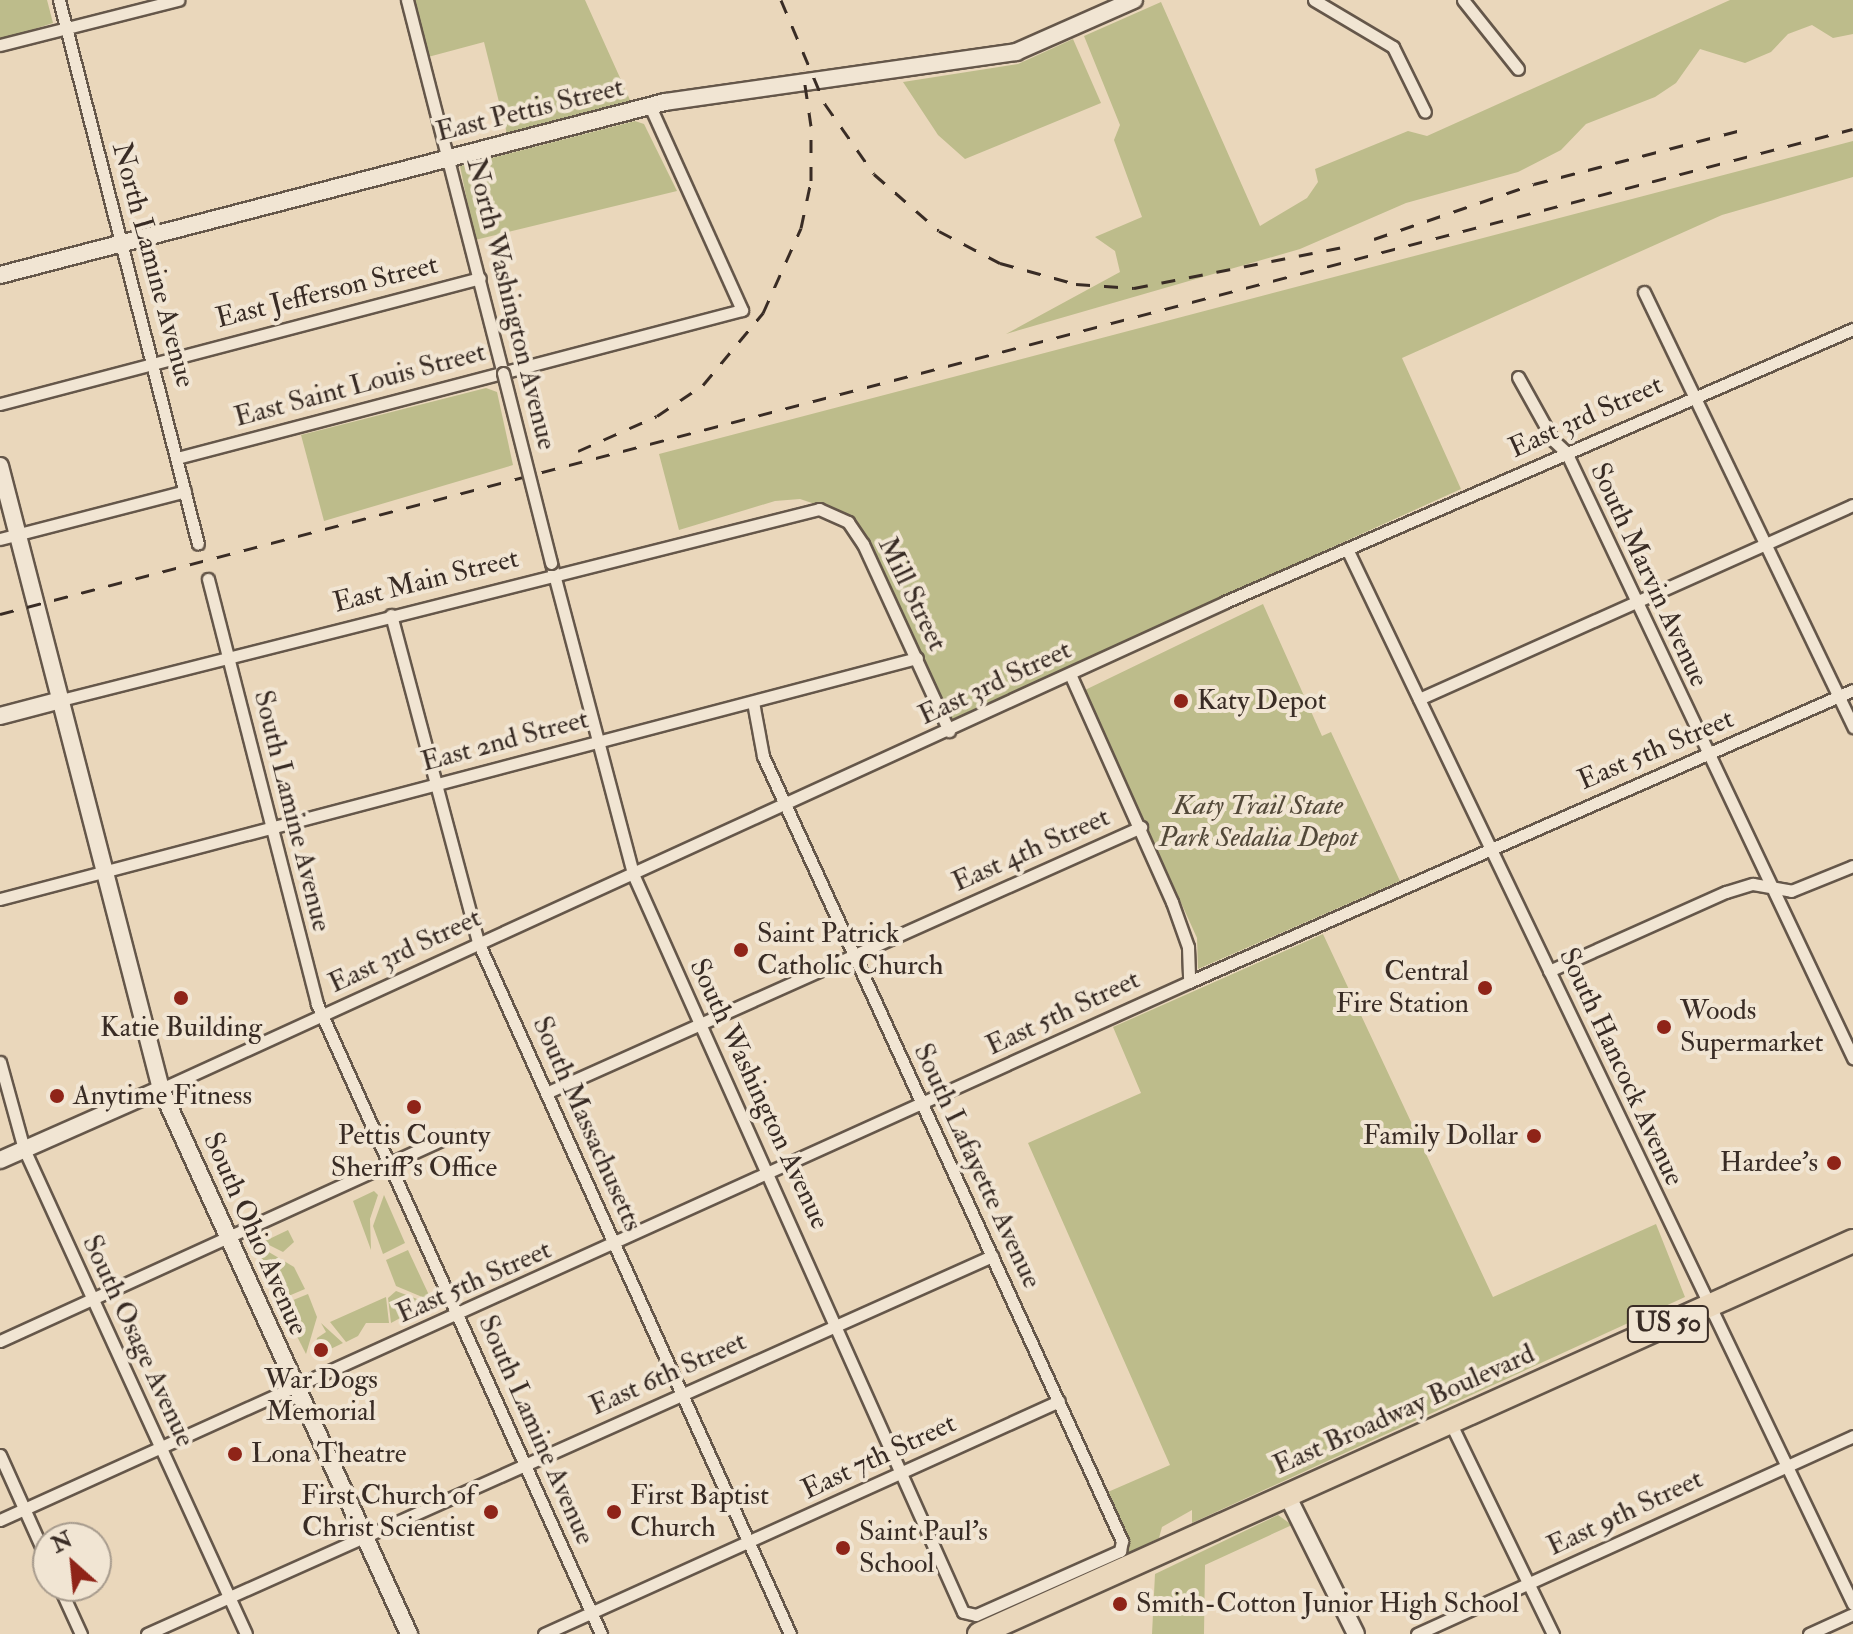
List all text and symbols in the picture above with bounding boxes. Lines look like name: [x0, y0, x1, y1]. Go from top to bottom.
street label: East Pettis Street: [433, 70, 627, 150]
street label: North Lamine Avenue: [104, 139, 202, 391]
street label: North Washington Avenue: [459, 155, 563, 453]
street label: East Jefferson Street: [212, 248, 442, 336]
street label: East Saint Louis Street: [231, 335, 489, 435]
street label: East 3rd Street: [1504, 368, 1668, 466]
street label: South Marvin Avenue: [1582, 458, 1716, 692]
street label: Mill Street: [870, 532, 954, 656]
street label: East Main Street: [330, 542, 522, 620]
street label: East 3rd Street: [913, 633, 1077, 733]
place label: Katy Depot: [1197, 684, 1327, 718]
street label: South Lamine Avenue: [246, 687, 338, 935]
marker: Katy Depot: [1172, 692, 1190, 710]
street label: East 5th Street: [1573, 702, 1739, 798]
street label: East 2nd Street: [418, 703, 592, 779]
park label: Katy Trail State Park Sedalia Depot: [1158, 789, 1358, 855]
street label: East 4th Street: [947, 800, 1115, 900]
street label: East 3rd Street: [323, 901, 487, 1001]
place label: Saint Patrick Catholic Church: [757, 917, 943, 983]
marker: Saint Patrick Catholic Church: [732, 941, 750, 959]
street label: South Hancock Avenue: [1551, 943, 1691, 1191]
street label: South Washington Avenue: [682, 954, 836, 1234]
place label: Central Fire Station: [1336, 955, 1469, 1021]
street label: East 5th Street: [981, 963, 1145, 1063]
marker: Central Fire Station: [1476, 979, 1494, 997]
marker: Katie Building: [172, 989, 190, 1007]
place label: Woods Supermarket: [1680, 994, 1824, 1060]
place label: Katie Building: [100, 1011, 262, 1045]
street label: South Massachusetts: [525, 1011, 649, 1237]
marker: Woods Supermarket: [1655, 1018, 1673, 1036]
street label: South Lafayette Avenue: [906, 1038, 1048, 1294]
place label: Anytime Fitness: [73, 1079, 252, 1113]
marker: Anytime Fitness: [48, 1087, 66, 1105]
marker: Pettis County Sheriff's Office: [405, 1098, 423, 1116]
place label: Pettis County Sheriff's Office: [331, 1119, 497, 1185]
place label: Family Dollar: [1363, 1119, 1518, 1153]
marker: Family Dollar: [1525, 1127, 1543, 1145]
street label: South Ohio Avenue: [195, 1128, 315, 1340]
place label: Hardee's: [1720, 1146, 1818, 1180]
marker: Hardee's: [1825, 1154, 1843, 1172]
street label: South Osage Avenue: [74, 1230, 202, 1452]
street label: East 5th Street: [391, 1233, 557, 1331]
road number: US 50: [1626, 1302, 1710, 1346]
street label: South Lamine Avenue: [470, 1310, 602, 1550]
street label: East 6th Street: [585, 1325, 751, 1423]
street label: East Broadway Boulevard: [1268, 1337, 1540, 1483]
marker: War Dogs Memorial: [312, 1341, 330, 1359]
place label: War Dogs Memorial: [264, 1363, 378, 1429]
street label: East 7th Street: [797, 1407, 961, 1507]
place label: Lona Theatre: [251, 1437, 407, 1471]
marker: Lona Theatre: [226, 1445, 244, 1463]
street label: East 9th Street: [1542, 1462, 1708, 1564]
place label: First Church of Christ Scientist: [301, 1479, 475, 1545]
place label: First Baptist Church: [630, 1479, 769, 1545]
marker: First Church of Christ Scientist: [482, 1503, 500, 1521]
marker: First Baptist Church: [605, 1503, 623, 1521]
place label: Saint Paul's School: [859, 1515, 988, 1581]
north arrow: [32, 1522, 112, 1602]
text: N: [47, 1525, 77, 1559]
marker: Saint Paul's School: [834, 1539, 852, 1557]
place label: Smith-Cotton Junior High School: [1136, 1587, 1519, 1621]
marker: Smith-Cotton Junior High School: [1111, 1595, 1129, 1613]

